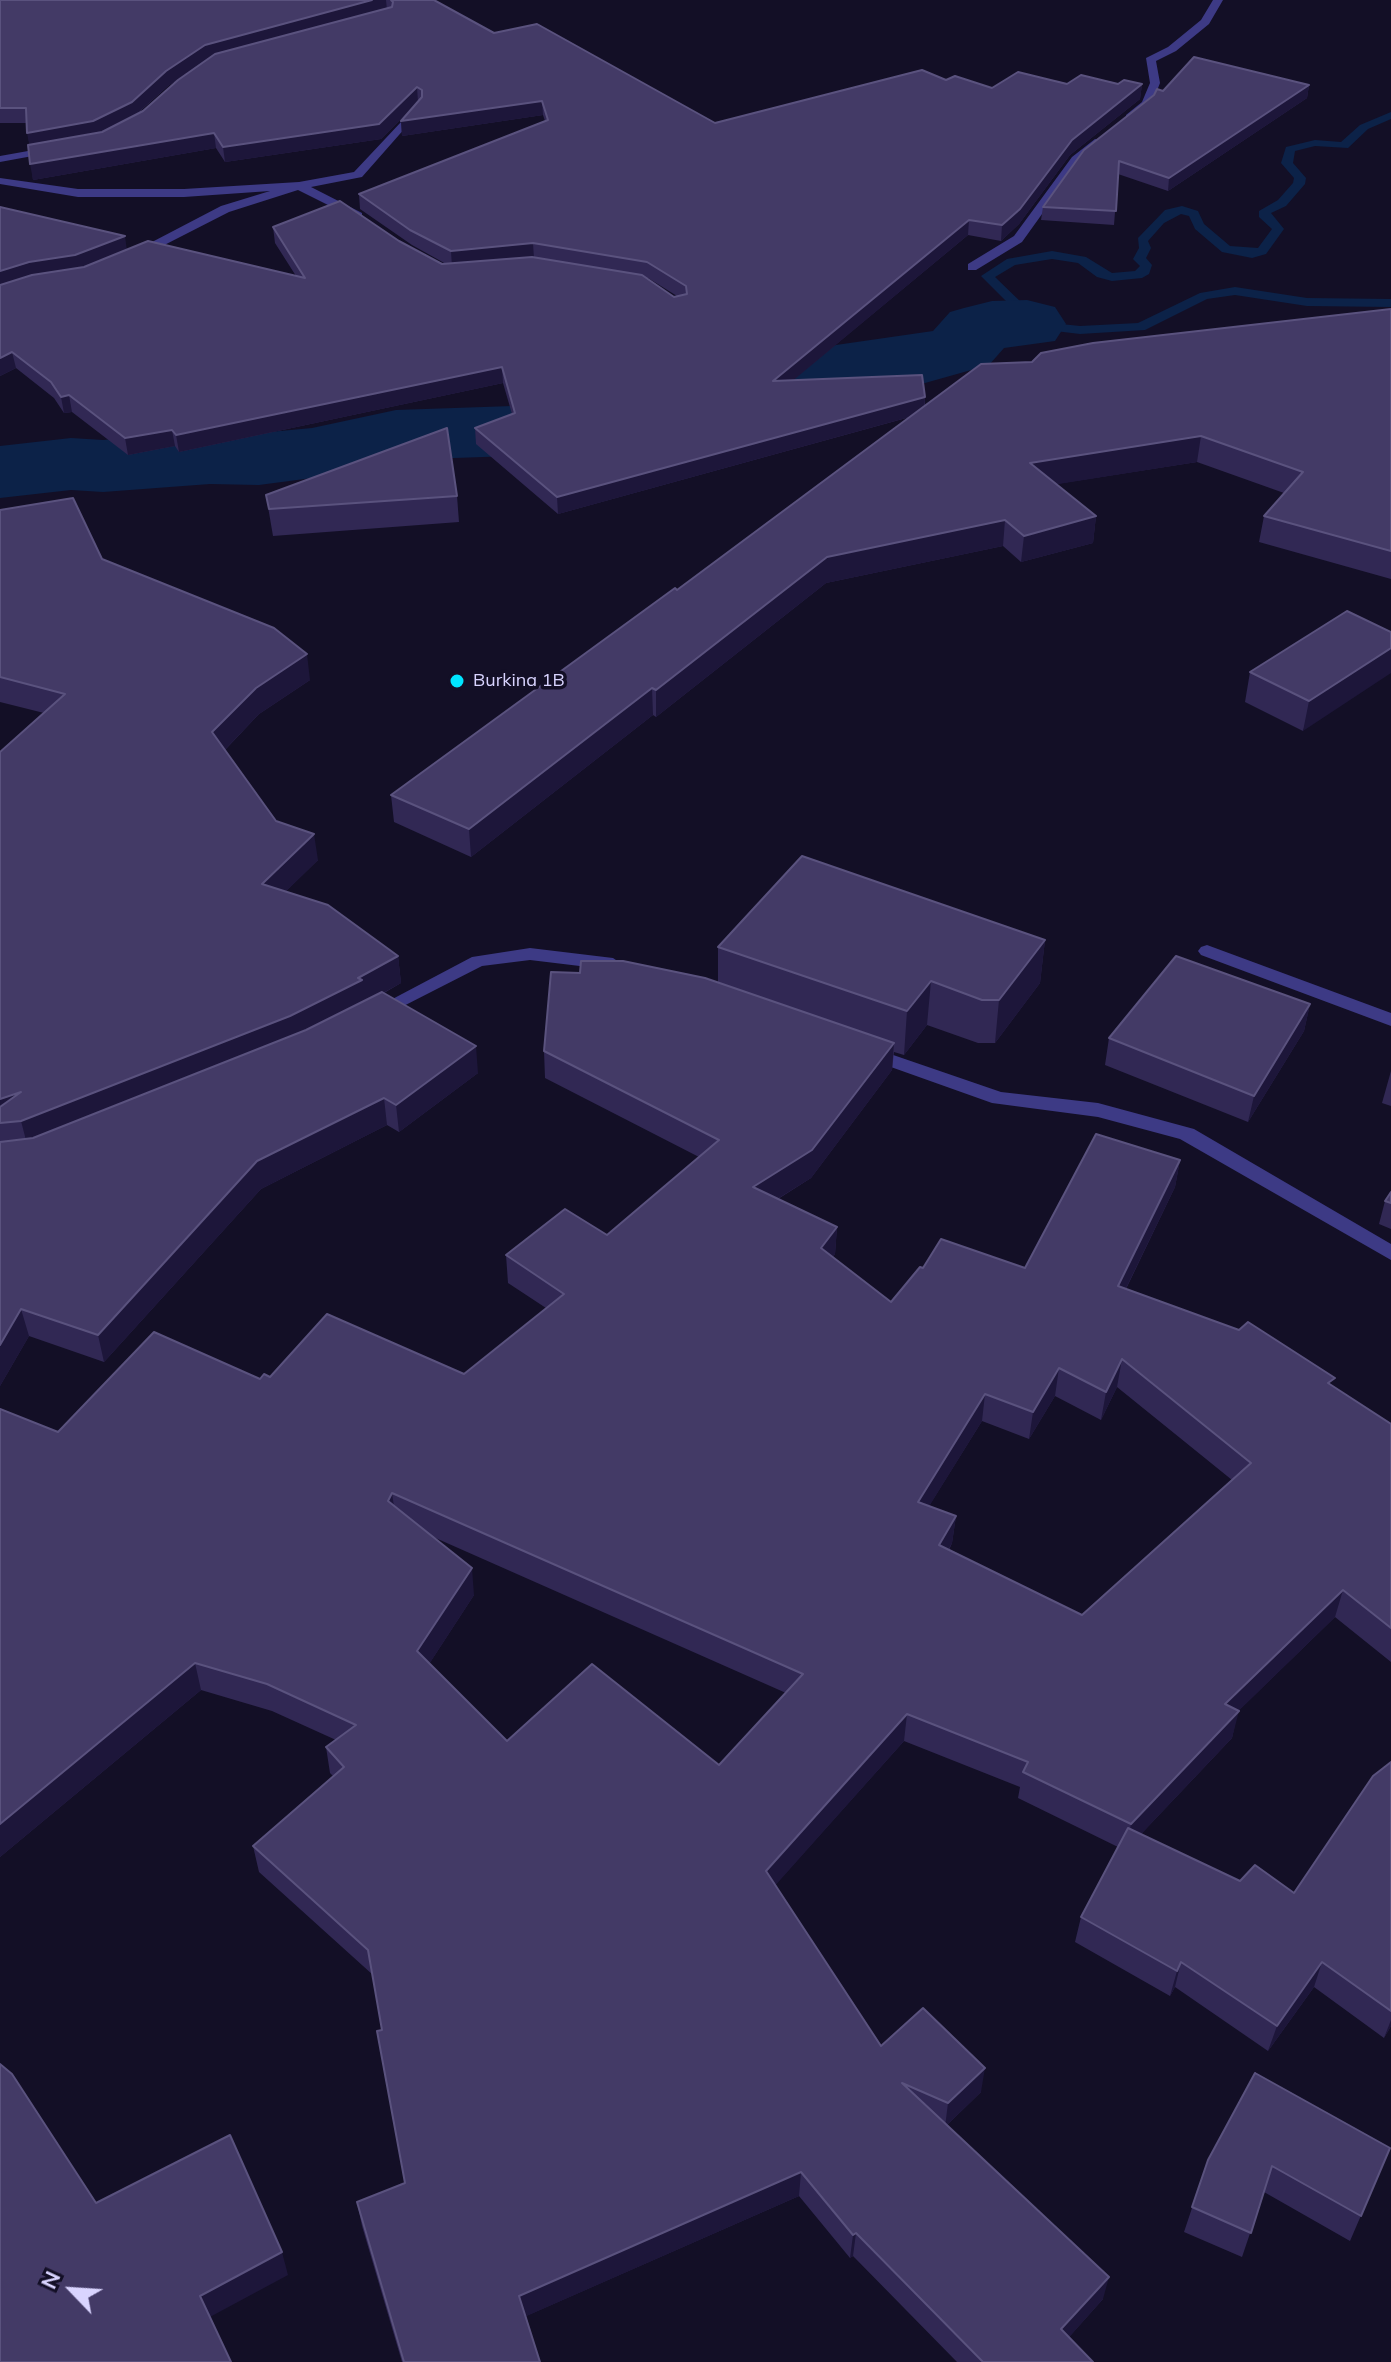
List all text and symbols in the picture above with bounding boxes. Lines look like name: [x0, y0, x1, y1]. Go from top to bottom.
place label: Burkina 1B: [473, 670, 565, 692]
marker: Burkina 1B: [448, 672, 466, 690]
north arrow: [32, 2250, 112, 2330]
text: N: [34, 2266, 66, 2293]

